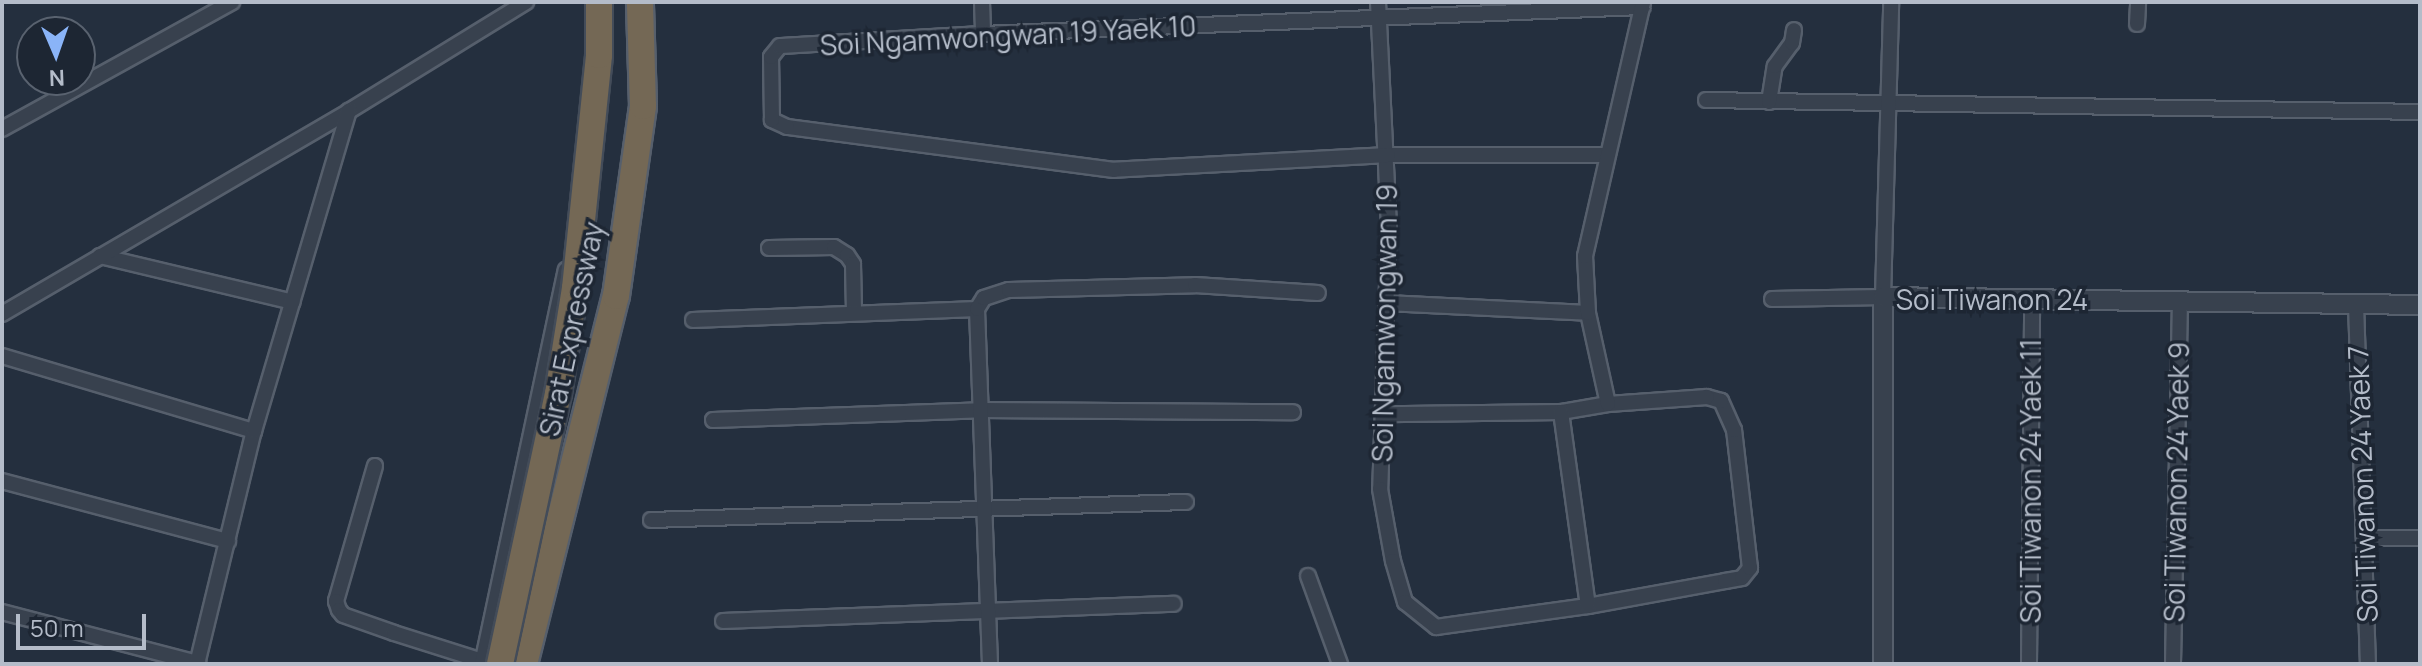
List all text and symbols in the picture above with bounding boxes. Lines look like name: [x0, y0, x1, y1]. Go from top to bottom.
street label: Soi Ngamwongwan 19 Yaek 10: [819, 8, 1197, 62]
north arrow: [16, 16, 96, 96]
text: N: [48, 63, 65, 93]
street label: Soi Ngamwongwan 19: [1365, 184, 1403, 462]
street label: Sirat Expressway: [532, 219, 610, 439]
street label: Soi Tiwanon 24: [1896, 282, 2088, 316]
street label: Soi Tiwanon 24 Yaek 11: [2013, 339, 2047, 623]
street label: Soi Tiwanon 24 Yaek 9: [2157, 342, 2195, 622]
street label: Soi Tiwanon 24 Yaek 7: [2340, 345, 2384, 623]
scale bar: [20, 598, 150, 648]
text: 50 m: [30, 611, 84, 644]

